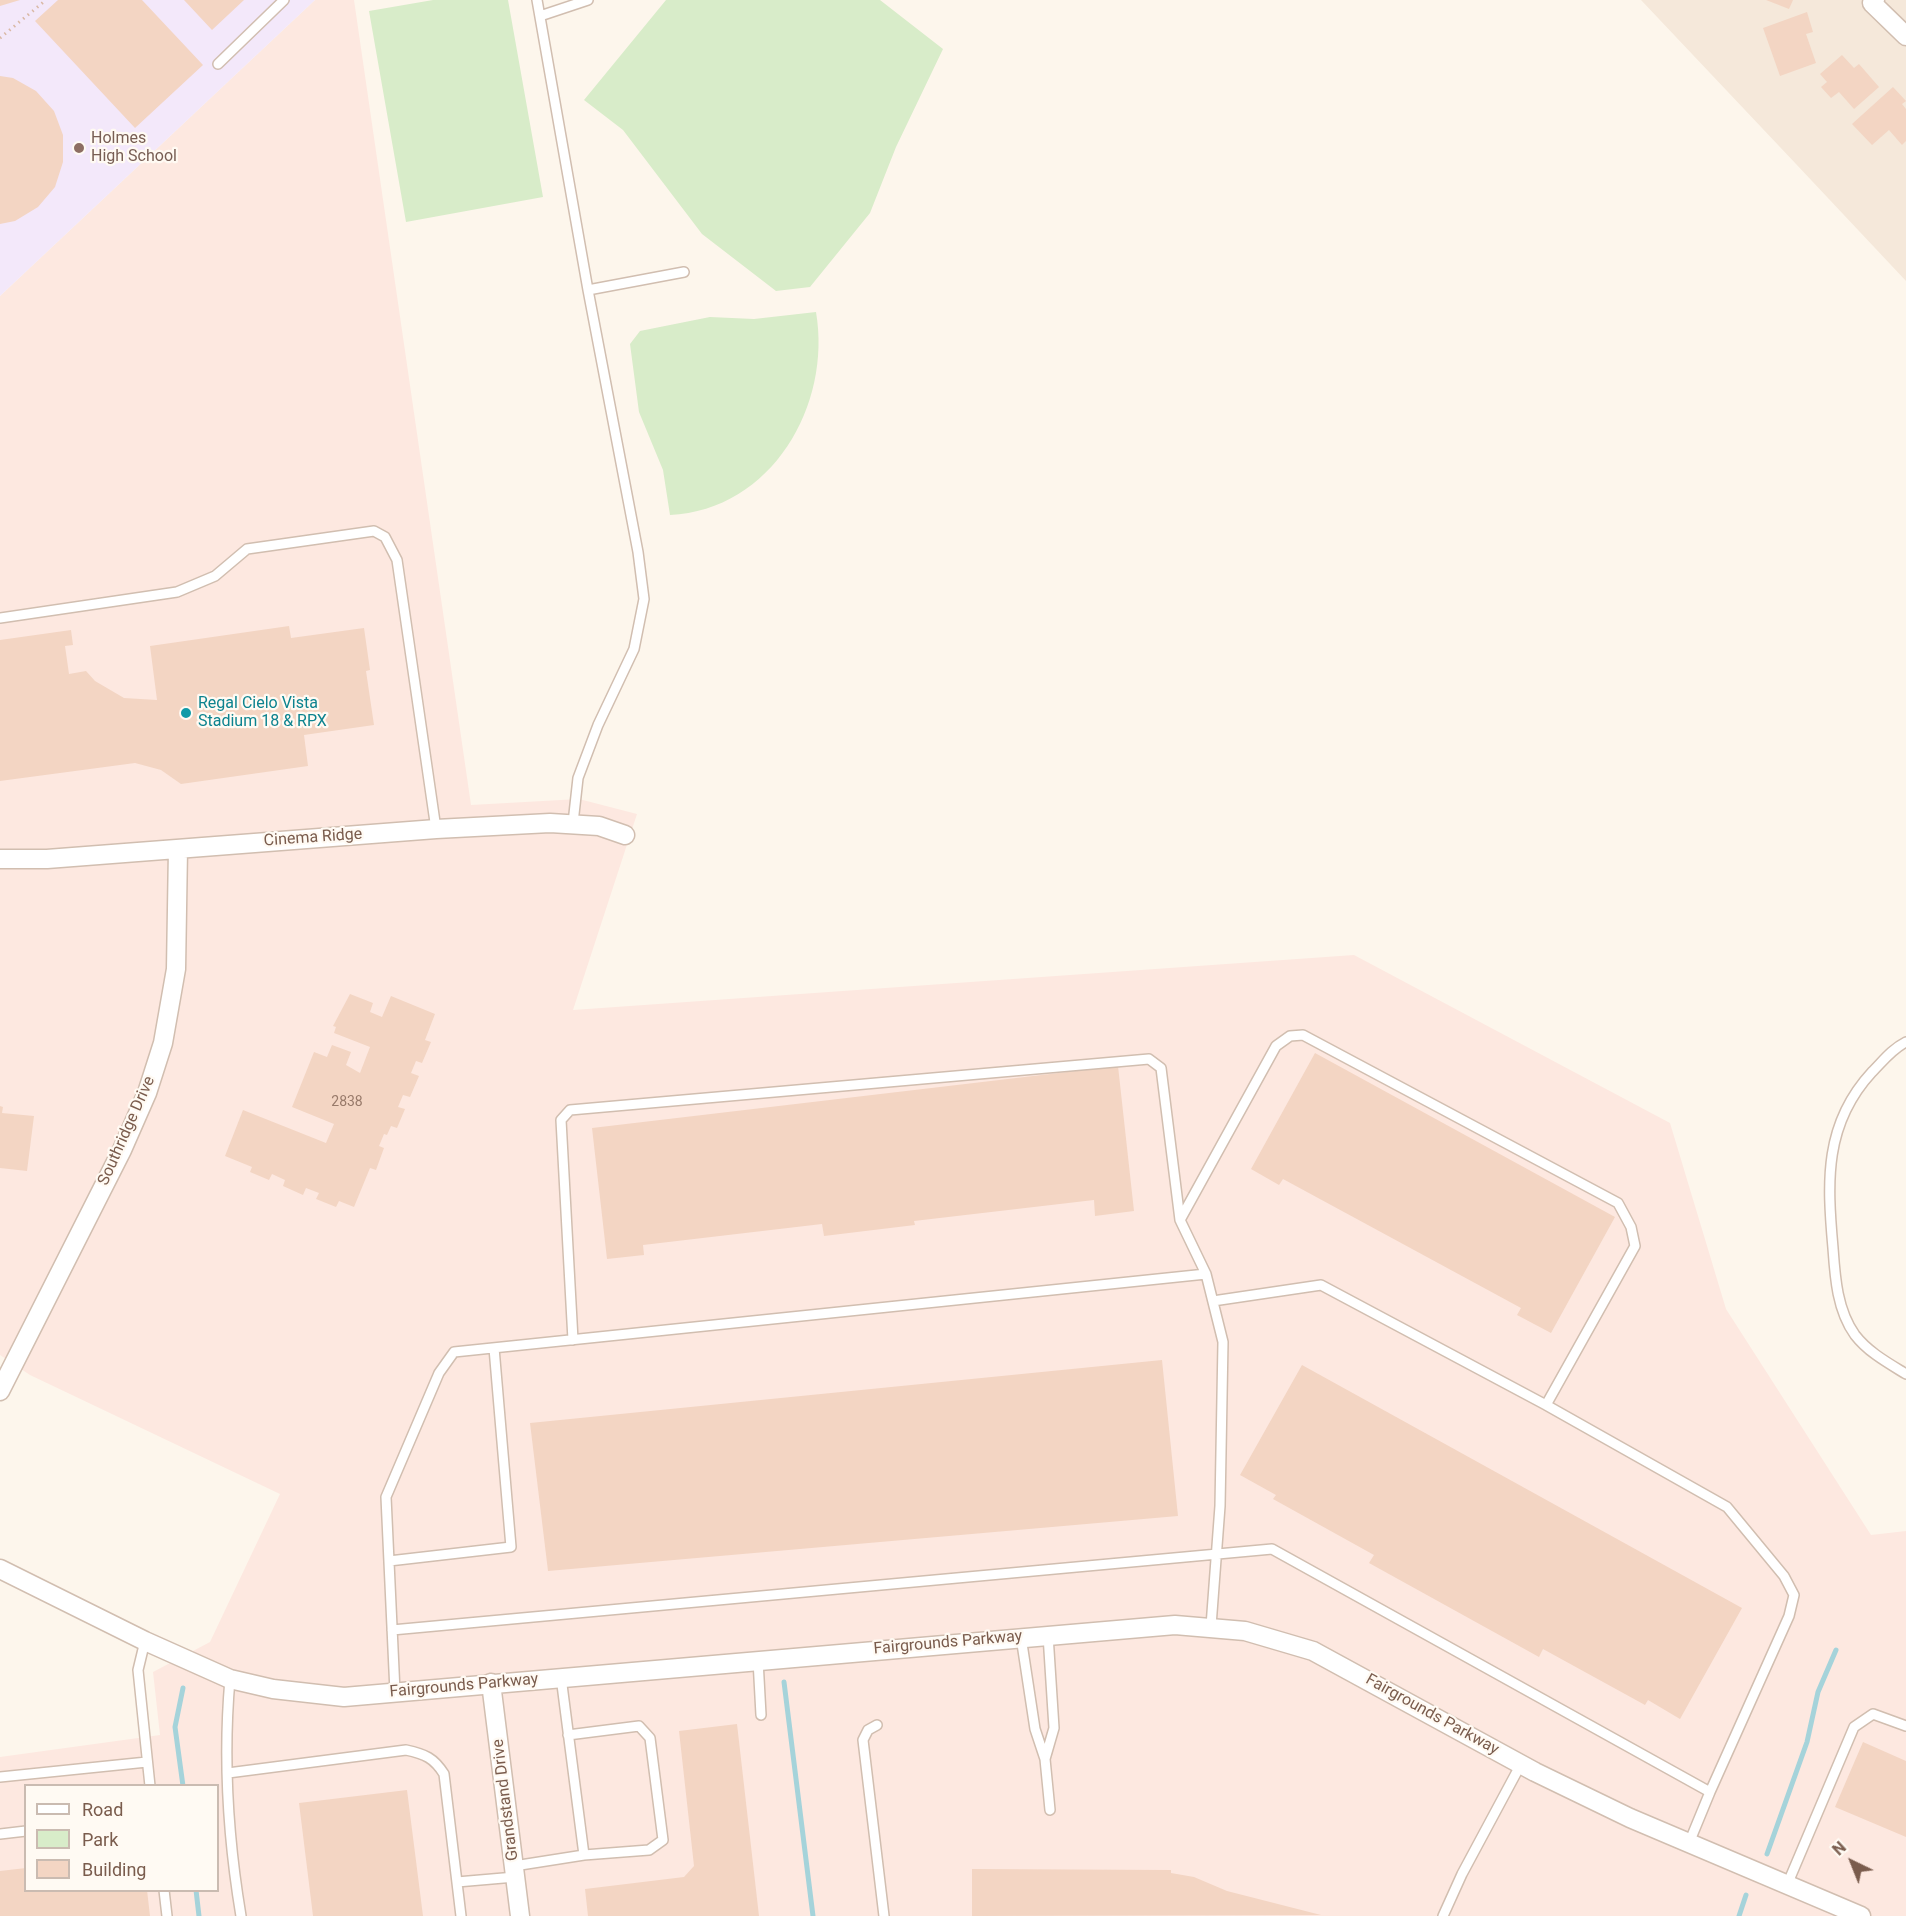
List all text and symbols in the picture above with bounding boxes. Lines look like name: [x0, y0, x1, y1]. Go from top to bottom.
place label: Holmes High School: [91, 129, 177, 167]
marker: Holmes High School: [72, 141, 86, 155]
place label: Regal Cielo Vista Stadium 18 & RPX: [198, 694, 327, 732]
marker: Regal Cielo Vista Stadium 18 & RPX: [179, 706, 193, 720]
street label: Cinema Ridge: [263, 825, 363, 851]
street label: Southridge Drive: [94, 1074, 160, 1188]
house number: 2838: [331, 1094, 363, 1110]
street label: Fairgrounds Parkway: [873, 1627, 1023, 1659]
street label: Fairgrounds Parkway: [389, 1670, 539, 1702]
street label: Fairgrounds Parkway: [1362, 1670, 1502, 1760]
street label: Grandstand Drive: [489, 1738, 523, 1862]
legend: [24, 1784, 219, 1892]
text: Road: [82, 1799, 123, 1820]
text: Park: [82, 1829, 118, 1850]
north arrow: [1822, 1832, 1882, 1892]
text: N: [1829, 1838, 1850, 1859]
text: Building: [82, 1859, 146, 1880]

